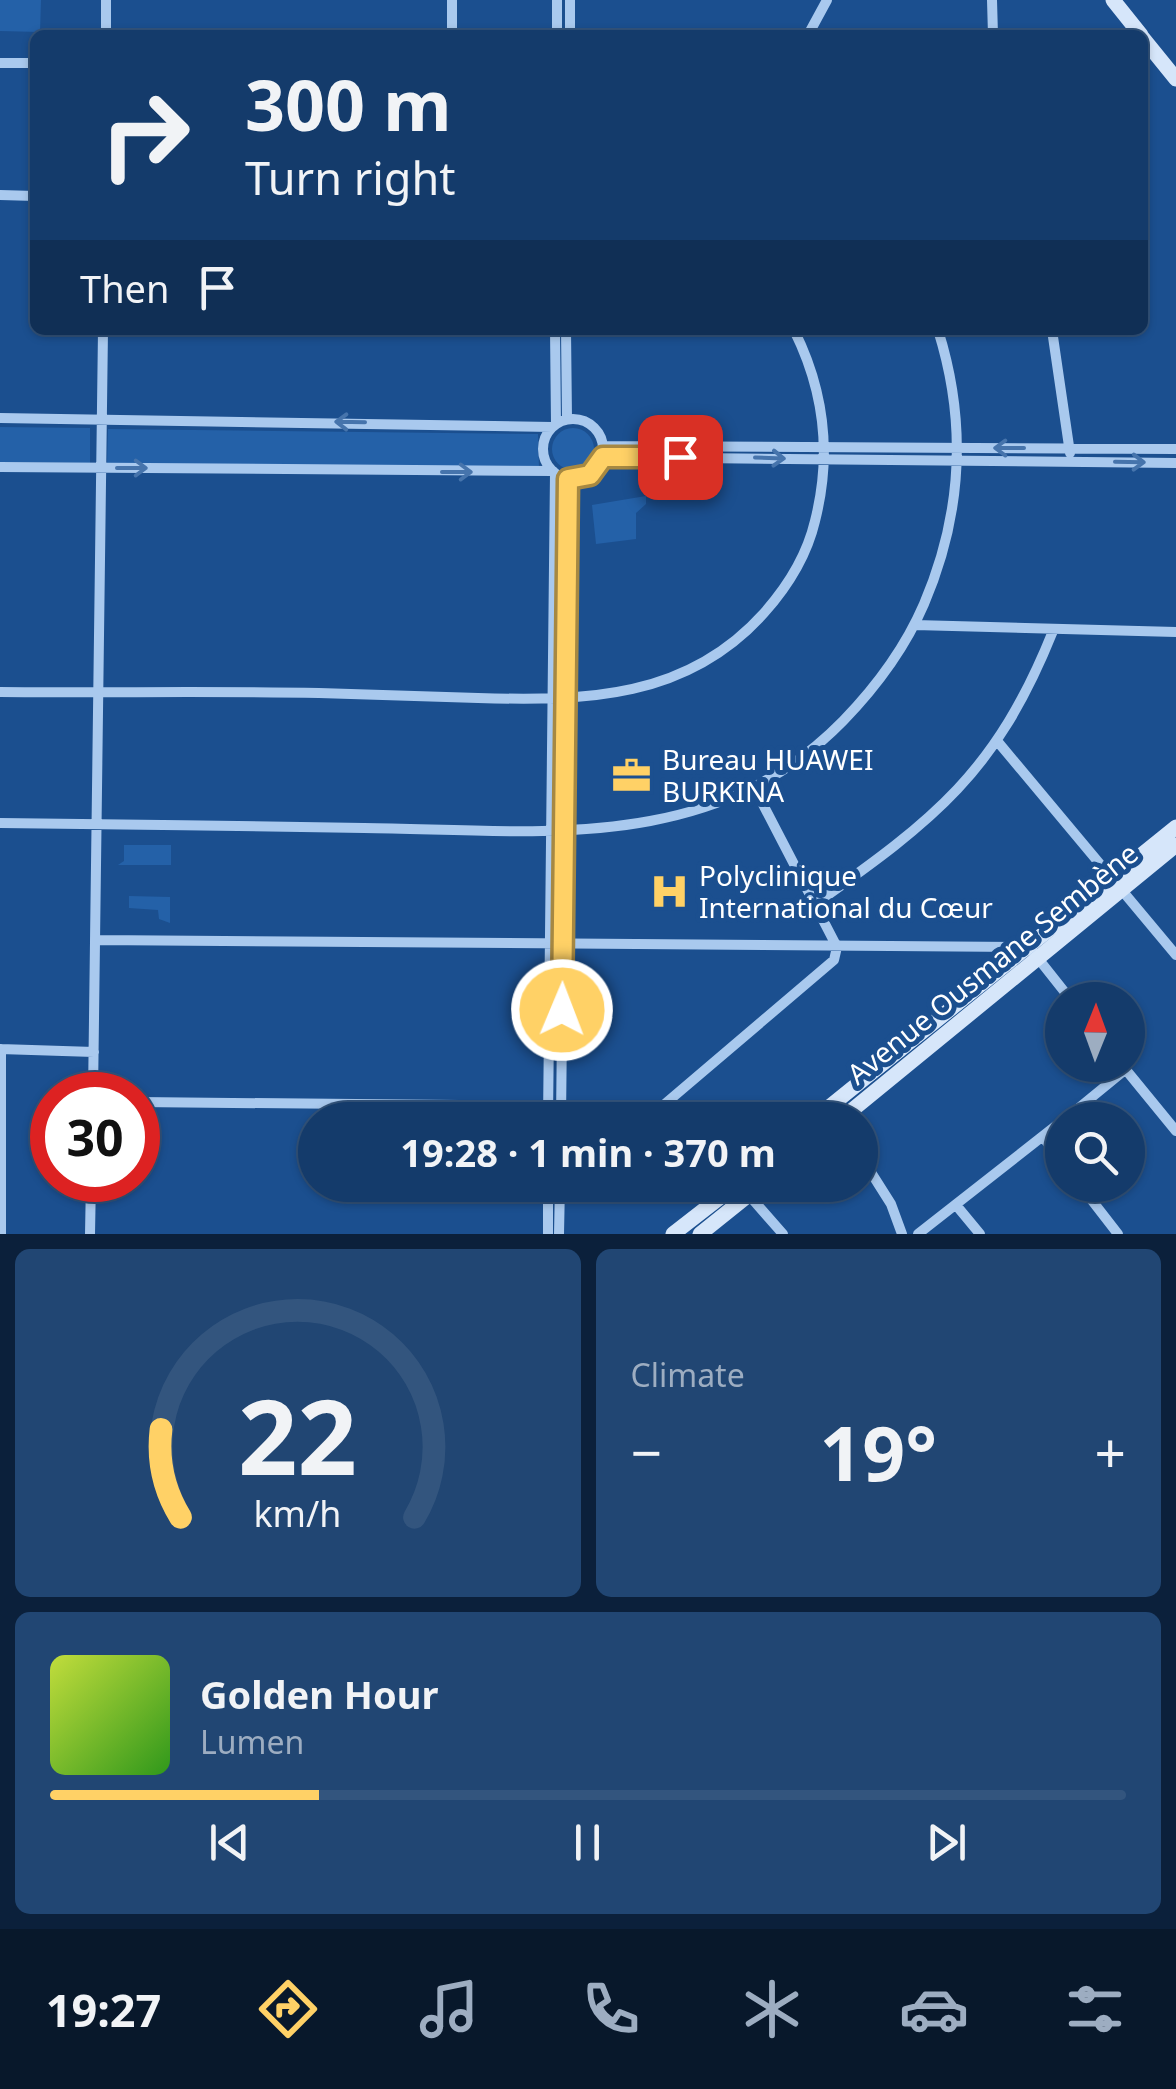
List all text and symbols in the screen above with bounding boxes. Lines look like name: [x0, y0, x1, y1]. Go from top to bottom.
text: 300 m: [245, 56, 452, 152]
icon: right: [80, 70, 210, 200]
text: Turn right: [245, 147, 456, 208]
icon: arrive: [190, 260, 245, 315]
text: Then: [80, 262, 170, 314]
one-way arrow: [334, 412, 366, 431]
pin: [638, 415, 723, 500]
icon: arrive: [653, 430, 708, 485]
one-way arrow: [993, 438, 1026, 458]
one-way arrow: [754, 448, 786, 467]
one-way arrow: [1114, 453, 1146, 472]
one-way arrow: [116, 458, 148, 478]
one-way arrow: [440, 462, 473, 482]
place label: Bureau HUAWEI BURKINA: [662, 740, 873, 810]
office icon: Bureau HUAWEI BURKINA: [611, 754, 653, 796]
street label: Avenue Ousmane Sembène: [839, 834, 1145, 1092]
place label: Polyclinique International du Cœur: [699, 856, 993, 926]
hospital icon: Polyclinique International du Cœur: [648, 870, 690, 912]
position arrow: [510, 958, 614, 1062]
north arrow: [1045, 982, 1145, 1082]
map controls: [1045, 982, 1145, 1202]
speed limit sign: 30: [30, 1072, 160, 1202]
button: search: [1045, 1102, 1145, 1202]
text: 19:28 · 1 min · 370 m: [400, 1126, 776, 1178]
text: Climate: [631, 1353, 745, 1396]
text: 22: [238, 1364, 357, 1505]
text: 19°: [819, 1401, 937, 1503]
text: −: [631, 1414, 662, 1489]
text: +: [1095, 1414, 1126, 1489]
text: km/h: [254, 1489, 342, 1537]
text: Golden Hour: [200, 1668, 438, 1720]
text: Lumen: [200, 1720, 304, 1763]
icon: previous: [202, 1815, 257, 1870]
icon: pause: [560, 1815, 615, 1870]
icon: next: [919, 1815, 974, 1870]
icon: directions: [253, 1974, 323, 2044]
icon: music: [414, 1974, 484, 2044]
icon: phone: [576, 1974, 646, 2044]
icon: climate: [737, 1974, 807, 2044]
icon: car: [899, 1974, 969, 2044]
icon: filters: [1060, 1974, 1130, 2044]
text: 19:27: [46, 1979, 161, 2040]

